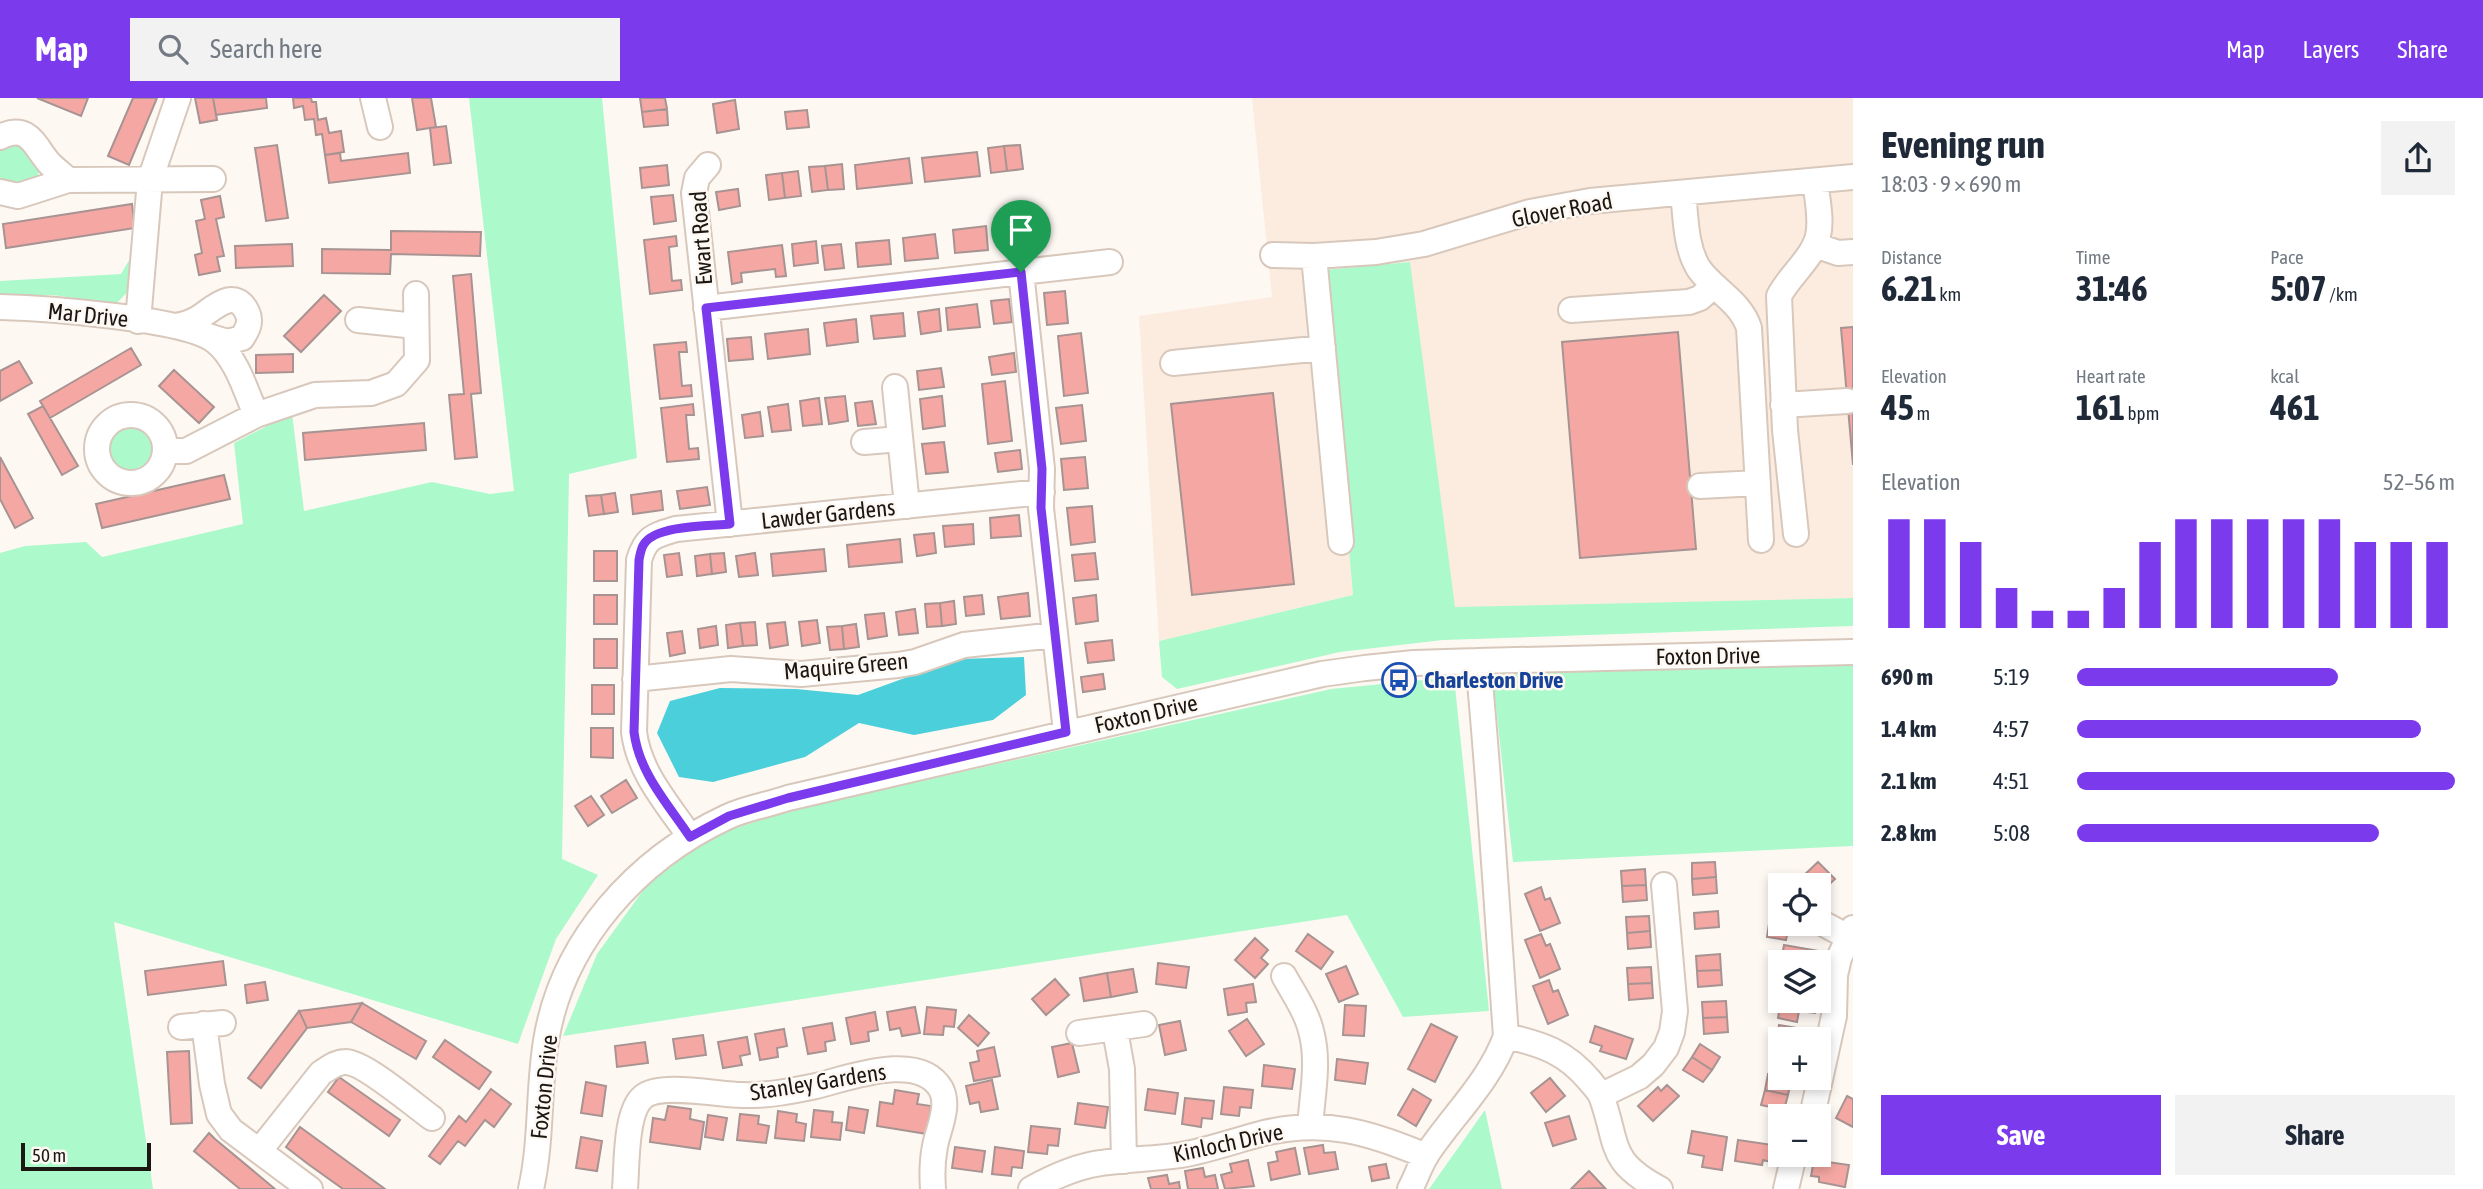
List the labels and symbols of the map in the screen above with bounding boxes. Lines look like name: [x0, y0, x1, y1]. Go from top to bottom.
street label: Glover Road: [1509, 187, 1615, 233]
street label: Ewart Road: [685, 190, 717, 286]
pin: [991, 200, 1051, 272]
street label: Mar Drive: [47, 298, 129, 332]
street label: Lawder Gardens: [760, 494, 896, 534]
street label: Foxton Drive: [1655, 642, 1761, 670]
street label: Maquire Green: [783, 648, 909, 684]
bus stop icon: Charleston Drive: [1380, 661, 1418, 699]
place label: Charleston Drive: [1424, 667, 1564, 693]
street label: Foxton Drive: [1092, 690, 1200, 738]
street label: Foxton Drive: [526, 1034, 562, 1140]
street label: Stanley Gardens: [748, 1058, 888, 1106]
street label: Kinloch Drive: [1171, 1119, 1285, 1167]
scale bar: [21, 1140, 150, 1172]

